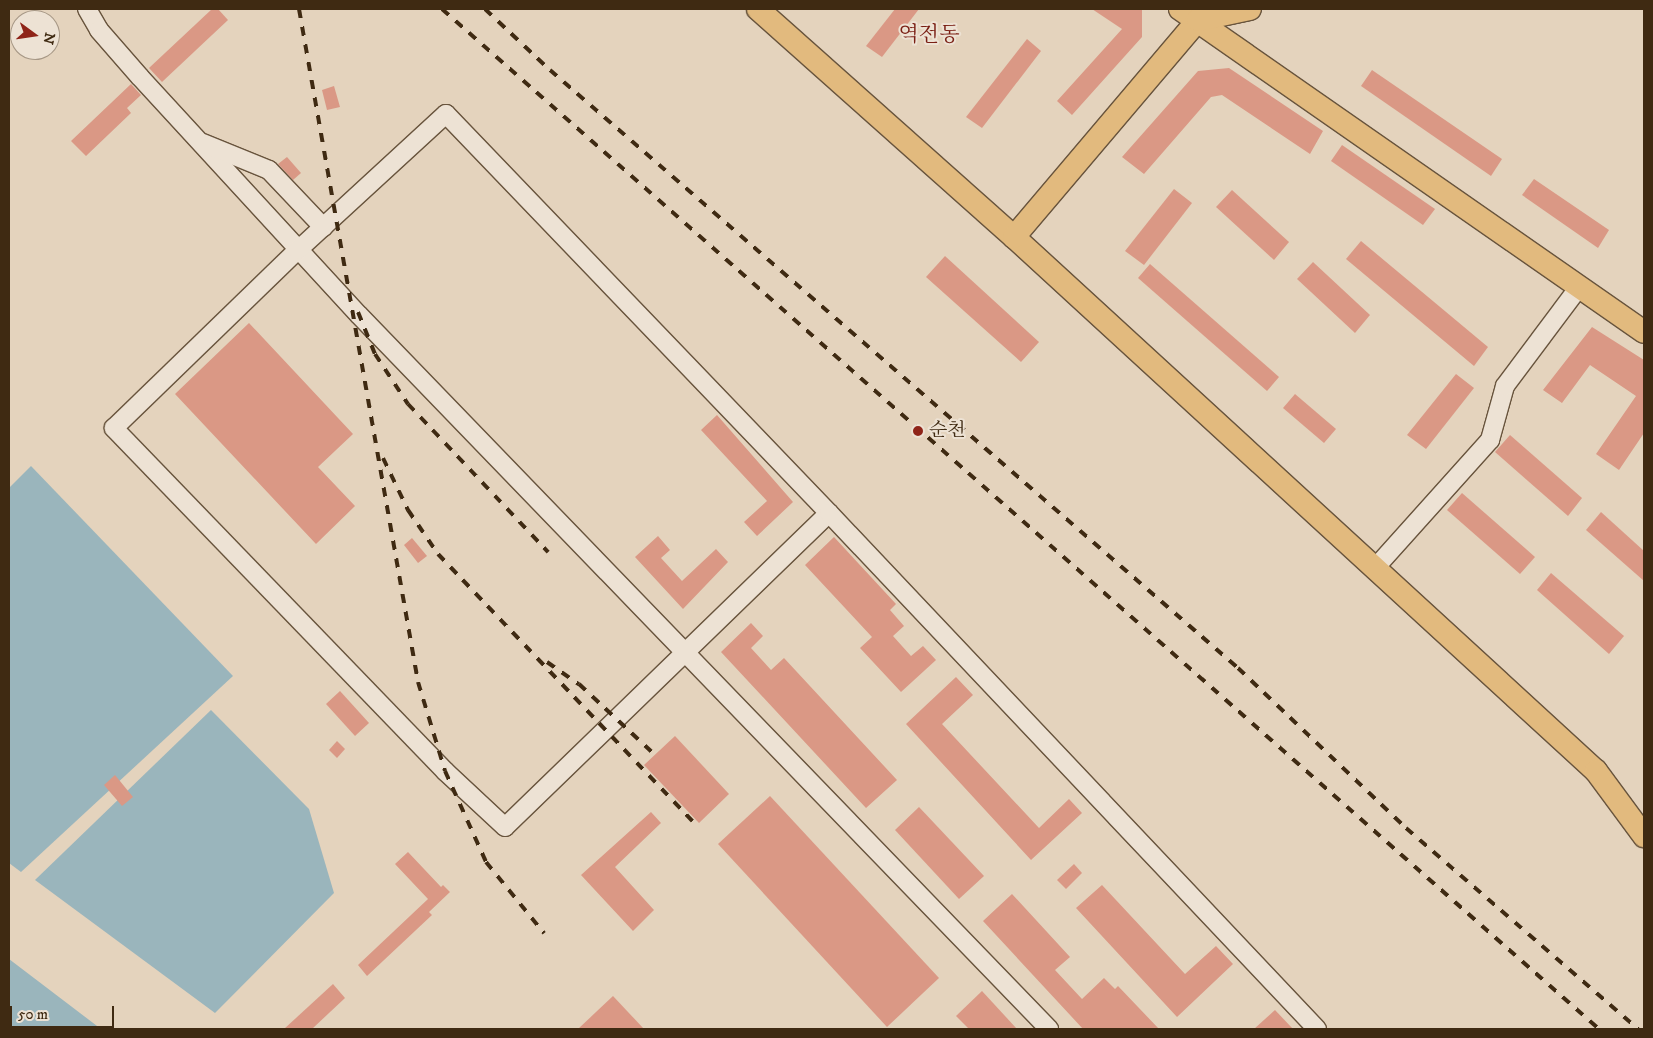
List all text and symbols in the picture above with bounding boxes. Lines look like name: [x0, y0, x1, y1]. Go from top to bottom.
north arrow: [10, 10, 60, 60]
district label: 역전동: [899, 22, 959, 48]
text: N: [38, 31, 59, 46]
place label: 순천: [929, 420, 966, 442]
marker: 순천: [911, 424, 925, 438]
scale bar: [12, 996, 116, 1028]
text: 50 m: [18, 1005, 48, 1024]

